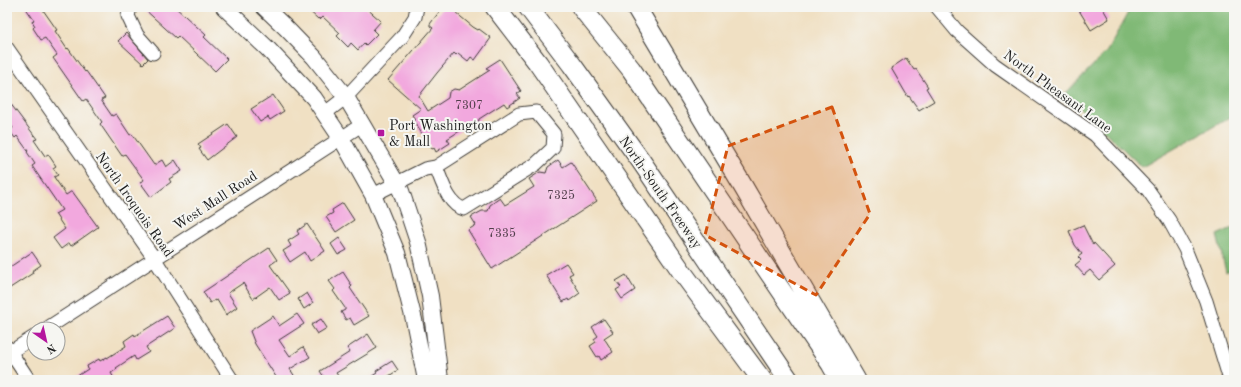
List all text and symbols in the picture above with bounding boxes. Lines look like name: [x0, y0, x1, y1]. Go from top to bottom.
street label: North Pheasant Lane: [1001, 48, 1114, 136]
house number: 7307: [455, 100, 483, 112]
place label: Port Washington & Mall: [389, 119, 492, 149]
marker: Port Washington & Mall: [376, 128, 386, 138]
street label: North-South Freeway: [616, 134, 704, 252]
street label: North Iroquois Road: [93, 150, 176, 260]
street label: West Mall Road: [171, 169, 260, 233]
house number: 7325: [547, 189, 575, 202]
house number: 7335: [488, 227, 516, 240]
north arrow: [26, 321, 66, 361]
text: N: [44, 341, 57, 355]

